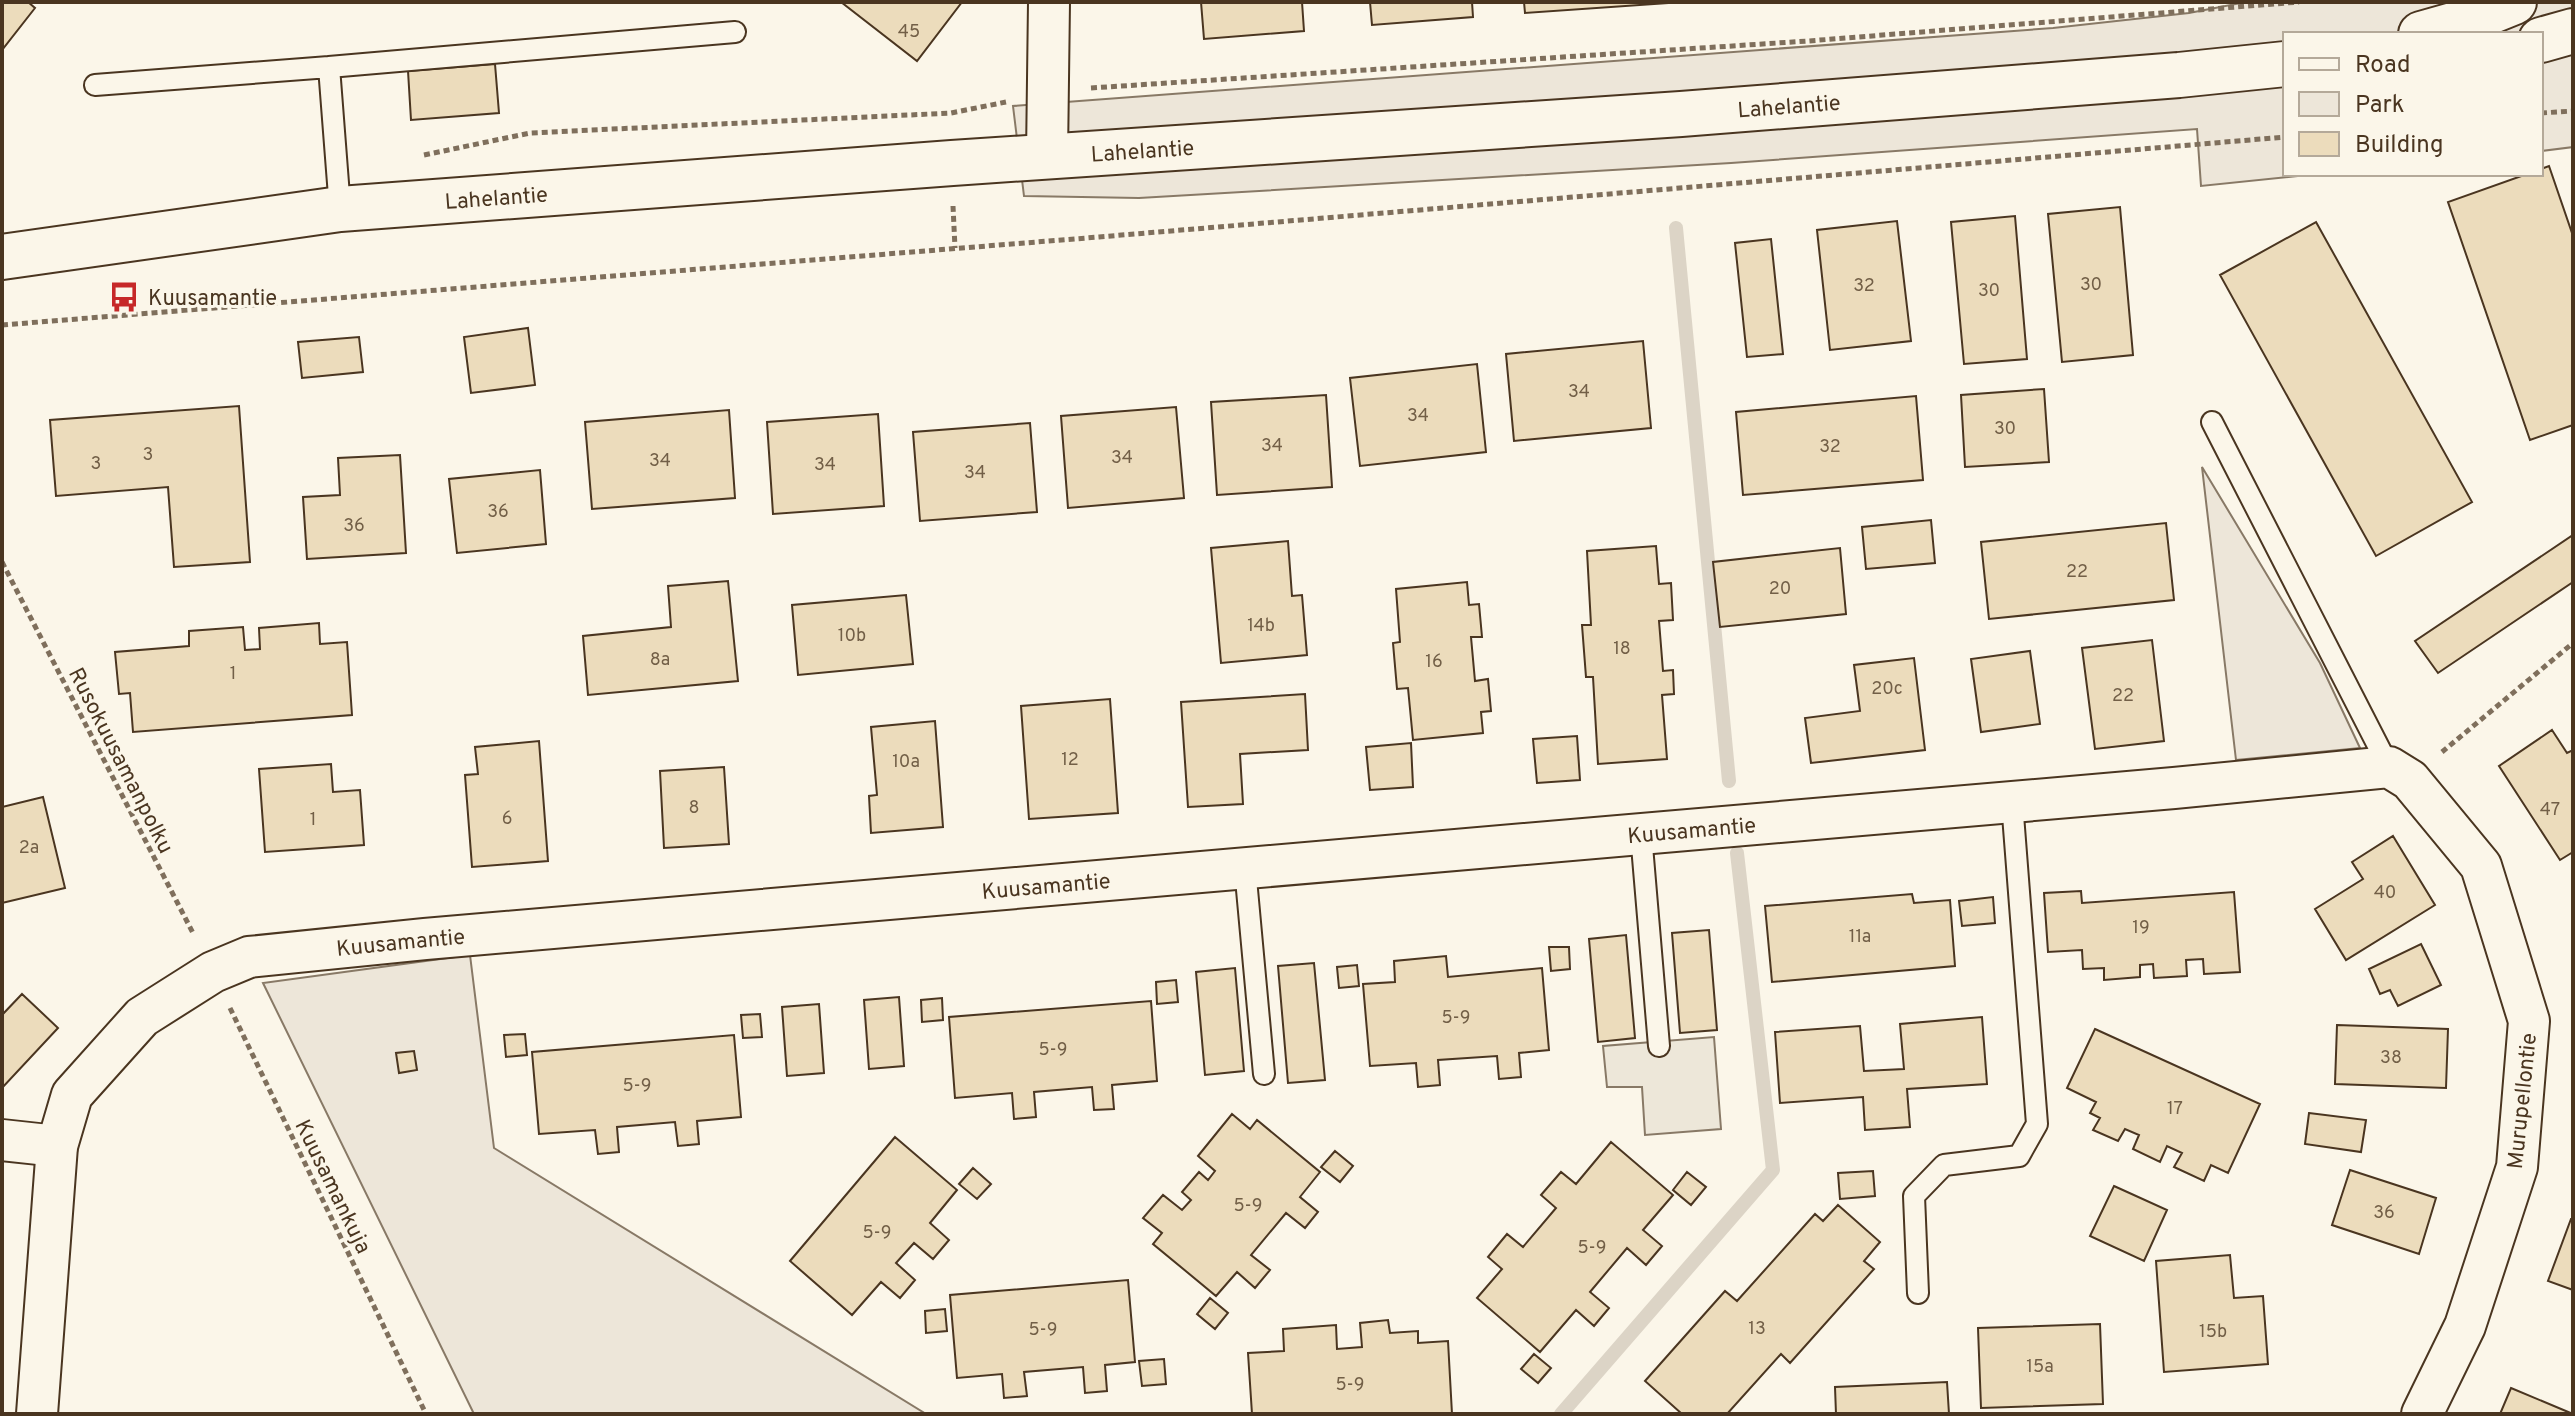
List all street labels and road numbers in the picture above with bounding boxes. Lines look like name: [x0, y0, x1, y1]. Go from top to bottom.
street label: Lahelantie: [1736, 91, 1842, 126]
street label: Lahelantie: [1090, 136, 1195, 170]
street label: Lahelantie: [444, 182, 549, 217]
street label: Rusokuusamanpolku: [61, 664, 178, 859]
street label: Kuusamantie: [1626, 813, 1757, 851]
street label: Kuusamantie: [981, 869, 1112, 907]
street label: Kuusamantie: [335, 925, 466, 964]
street label: Murupellontie: [2503, 1032, 2544, 1171]
street label: Kuusamankuja: [288, 1116, 376, 1259]

